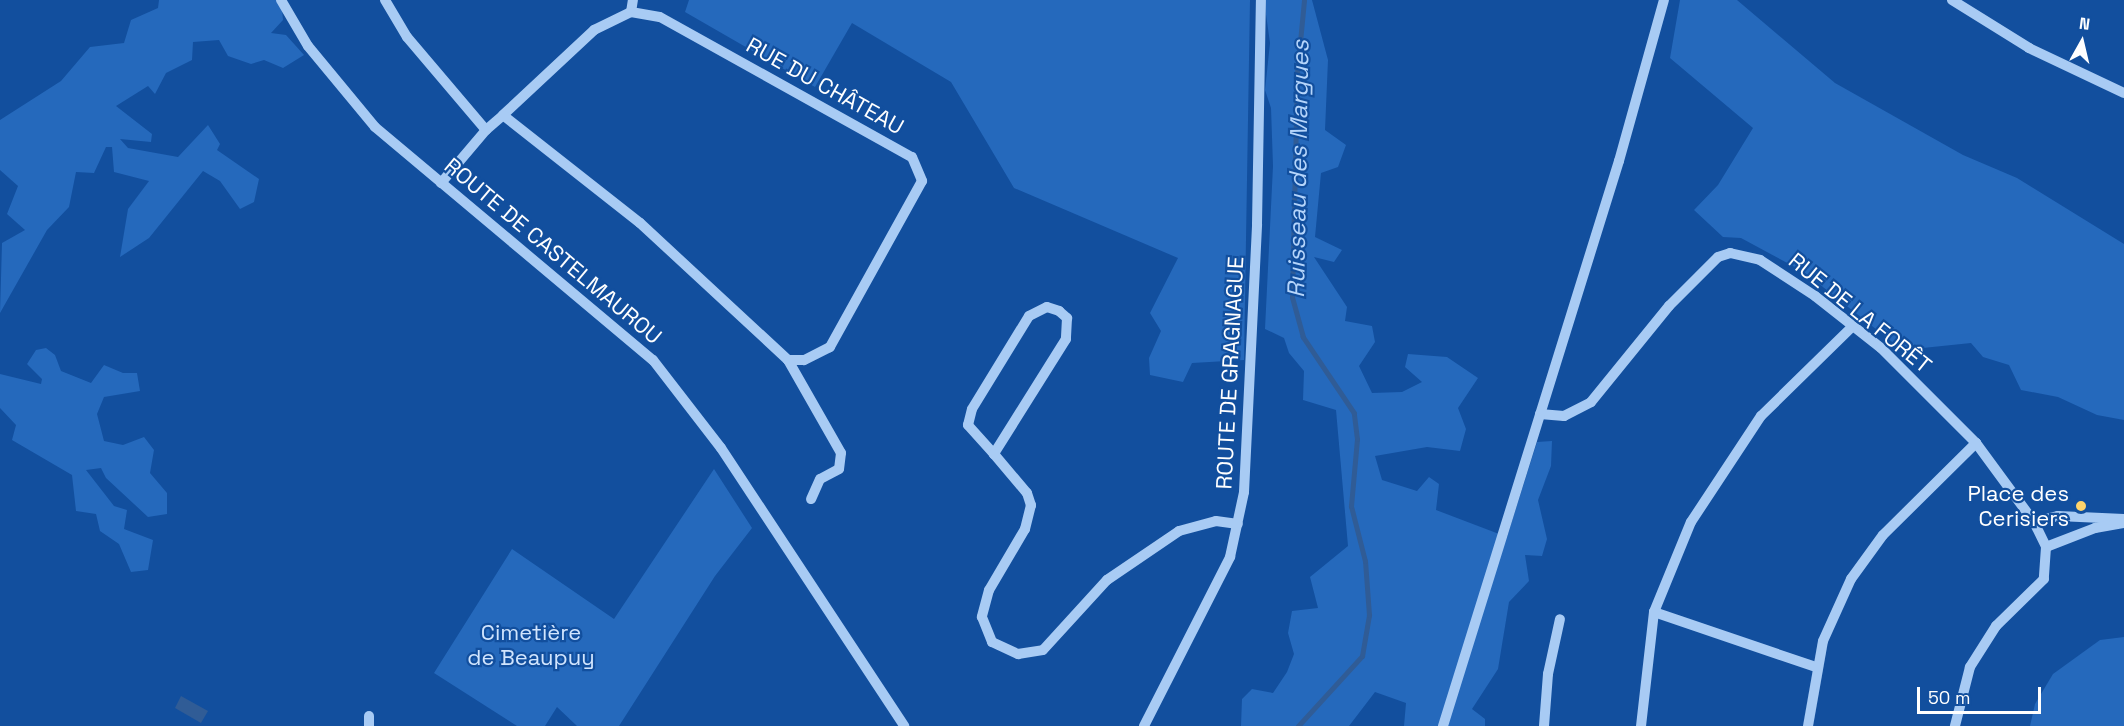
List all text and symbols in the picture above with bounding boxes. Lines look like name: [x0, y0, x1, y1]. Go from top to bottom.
north arrow: [2052, 12, 2112, 72]
text: N: [2078, 13, 2091, 35]
street label: RUE DU CHÂTEAU: [742, 32, 908, 140]
water label: Ruisseau des Margues: [1281, 40, 1315, 298]
street label: ROUTE DE CASTELMAUROU: [439, 152, 667, 350]
street label: RUE DE LA FORÊT: [1783, 247, 1937, 379]
street label: ROUTE DE GRAGNAGUE: [1211, 256, 1249, 490]
place label: Place des Cerisiers: [1967, 480, 2069, 532]
marker: Place des Cerisiers: [2074, 499, 2088, 513]
park label: Cimetière de Beaupuy: [467, 619, 595, 670]
scale bar: [1920, 675, 2044, 713]
text: 50 m: [1928, 686, 1970, 709]

